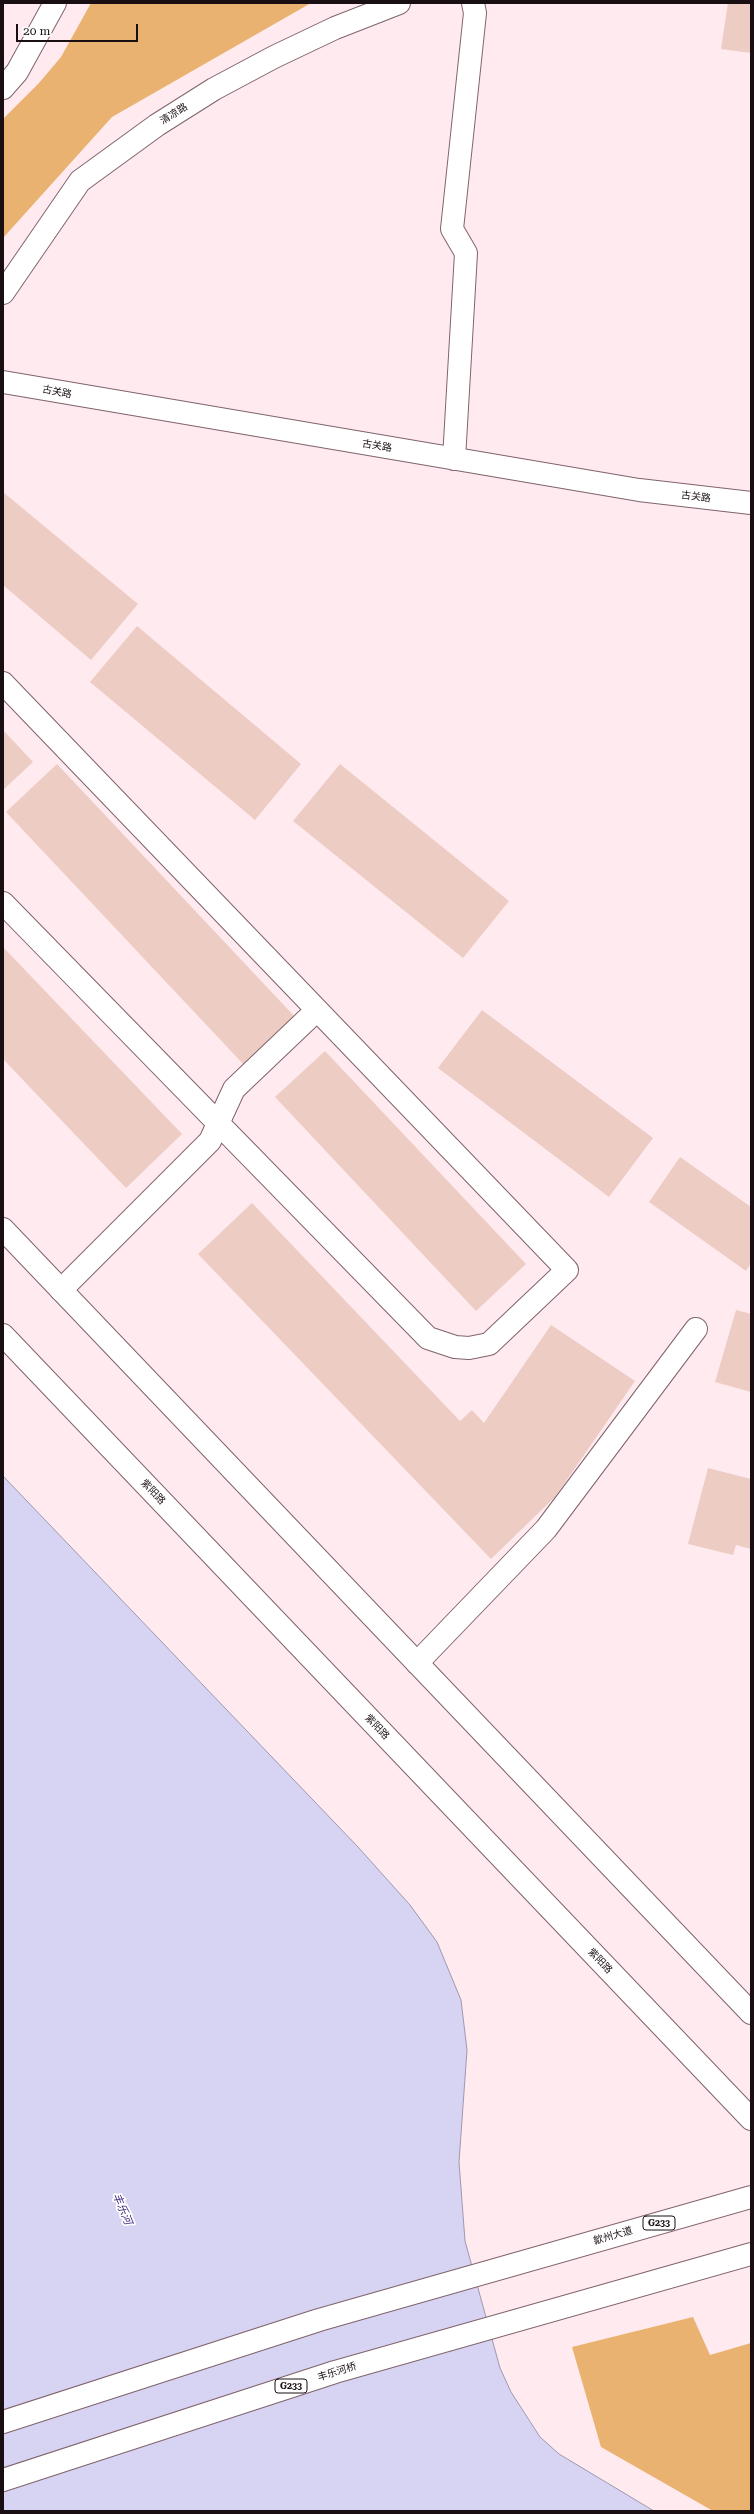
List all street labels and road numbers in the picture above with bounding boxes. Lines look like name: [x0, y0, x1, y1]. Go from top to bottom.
street label: 清凉路: [158, 101, 190, 127]
street label: 古关路: [41, 383, 73, 401]
street label: 古关路: [361, 438, 393, 454]
street label: 古关路: [680, 489, 712, 505]
street label: 紫阳路: [138, 1477, 168, 1507]
street label: 紫阳路: [362, 1712, 392, 1742]
street label: 紫阳路: [585, 1946, 615, 1976]
road number: G233: [643, 2216, 675, 2230]
street label: 歙州大道: [592, 2225, 634, 2247]
street label: 丰乐河桥: [316, 2360, 358, 2384]
road number: G233: [275, 2379, 307, 2393]

